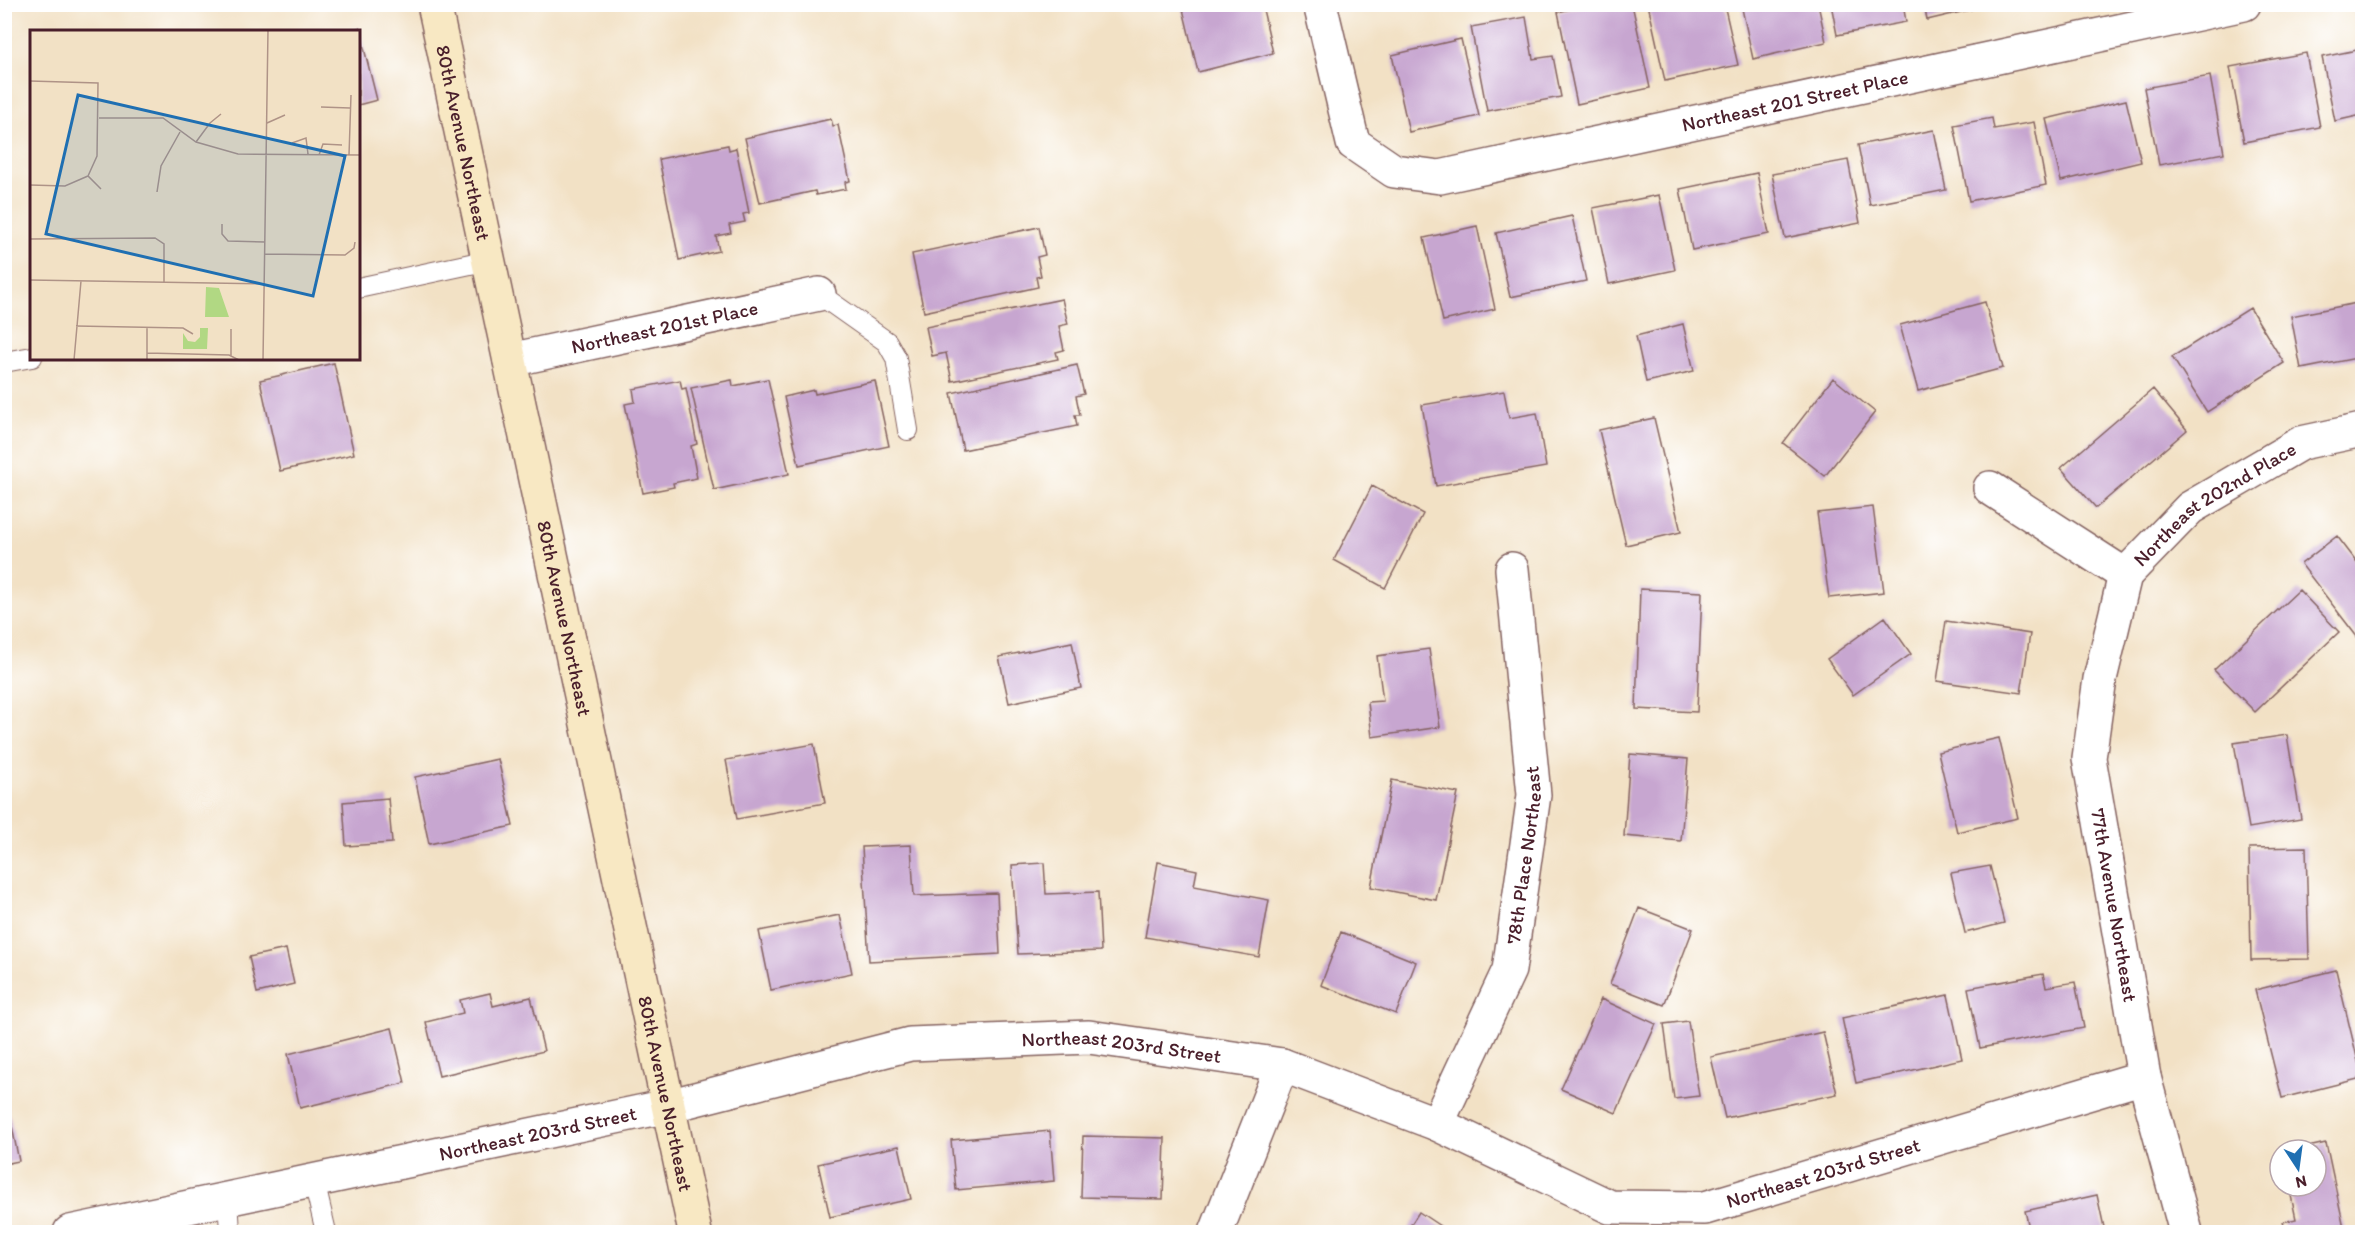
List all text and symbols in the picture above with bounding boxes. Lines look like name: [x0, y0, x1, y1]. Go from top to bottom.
inset map: [30, 30, 360, 360]
street label: 80th Avenue Northeast: [431, 43, 496, 243]
street label: Northeast 201 Street Place: [1680, 65, 1910, 137]
street label: Northeast 201st Place: [569, 295, 760, 359]
street label: Northeast 202nd Place: [2128, 437, 2300, 571]
street label: 80th Avenue Northeast: [532, 518, 597, 718]
street label: 78th Place Northeast: [1501, 765, 1546, 946]
street label: 77th Avenue Northeast: [2086, 806, 2143, 1004]
street label: 80th Avenue Northeast: [633, 994, 698, 1194]
street label: Northeast 203rd Street: [1021, 1025, 1223, 1068]
street label: Northeast 203rd Street: [437, 1101, 639, 1166]
street label: Northeast 203rd Street: [1723, 1132, 1923, 1213]
north arrow: [2268, 1138, 2328, 1198]
text: N: [2294, 1172, 2309, 1193]

